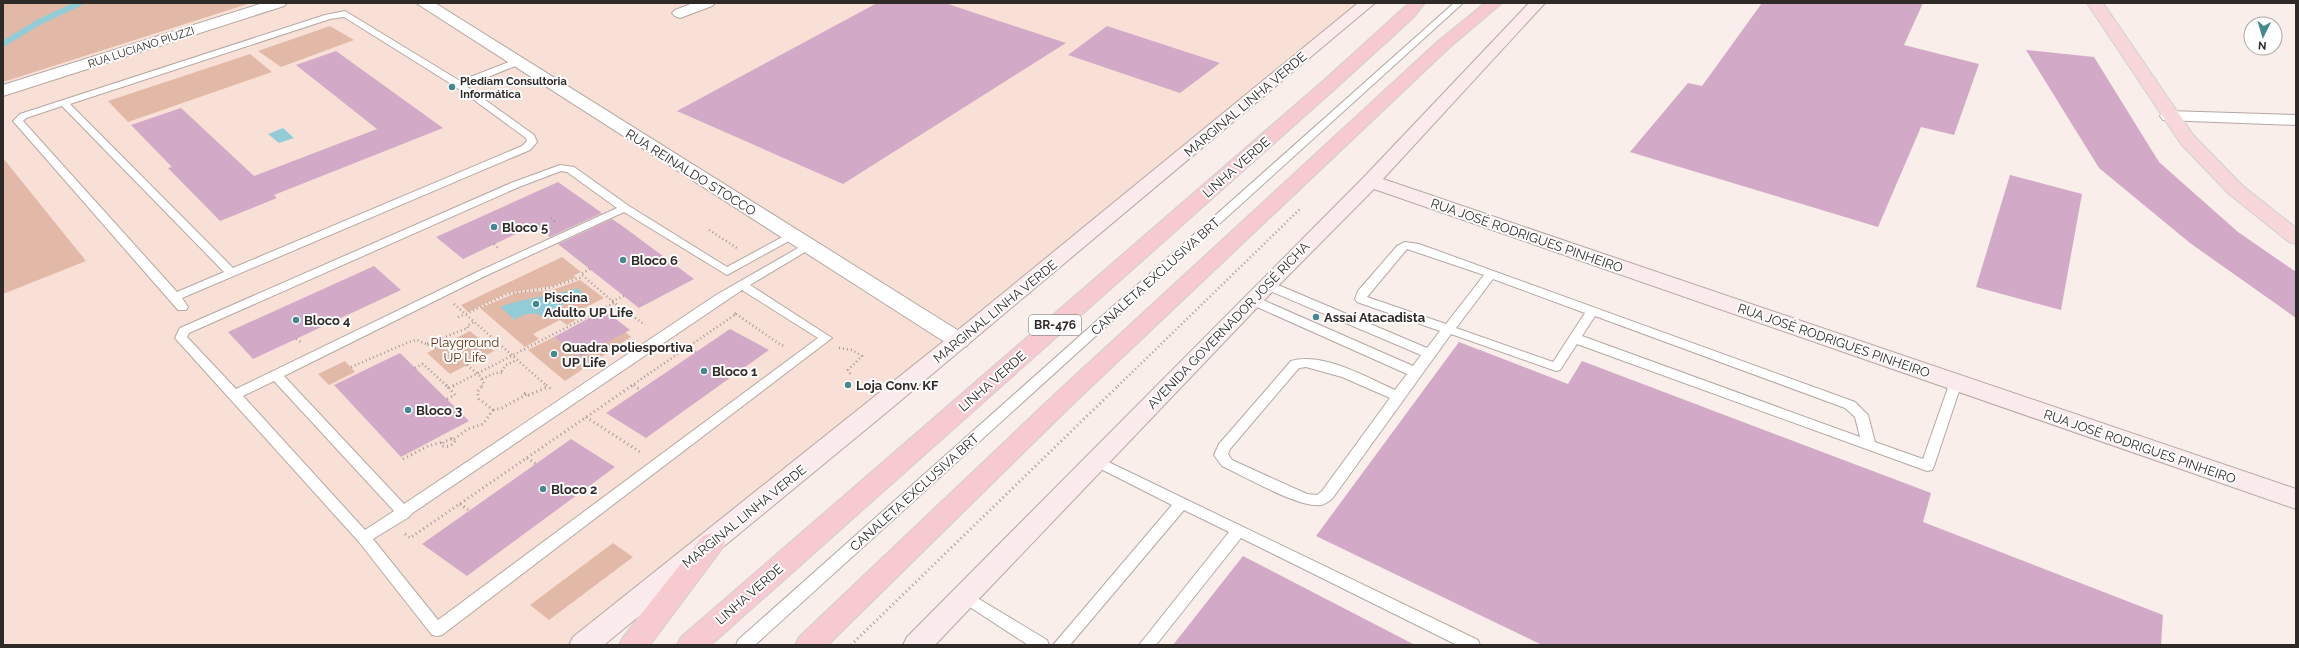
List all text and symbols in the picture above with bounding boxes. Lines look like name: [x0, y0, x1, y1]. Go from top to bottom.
north arrow: [2243, 16, 2283, 56]
street label: RUA LUCIANO PIUZZI: [86, 24, 196, 71]
text: N: [2257, 39, 2267, 52]
street label: MARGINAL LINHA VERDE: [1181, 49, 1309, 160]
place label: Plediam Consultoria Informática: [460, 75, 567, 101]
marker: Plediam Consultoria Informática: [447, 82, 457, 92]
street label: RUA REINALDO STOCCO: [623, 126, 759, 219]
street label: LINHA VERDE: [1200, 134, 1273, 201]
street label: RUA JOSÉ RODRIGUES PINHEIRO: [1429, 195, 1625, 276]
street label: CANALETA EXCLUSIVA BRT: [1088, 215, 1223, 338]
place label: Bloco 5: [502, 220, 548, 235]
marker: Bloco 5: [489, 222, 499, 232]
street label: AVENIDA GOVERNADOR JOSÉ RICHA: [1144, 239, 1312, 412]
place label: Bloco 6: [631, 253, 678, 268]
marker: Bloco 6: [618, 255, 628, 265]
street label: MARGINAL LINHA VERDE: [930, 257, 1060, 366]
place label: Piscina Adulto UP Life: [544, 290, 633, 320]
marker: Piscina Adulto UP Life: [531, 299, 541, 309]
street label: RUA JOSÉ RODRIGUES PINHEIRO: [1736, 300, 1932, 381]
place label: Assaí Atacadista: [1324, 310, 1426, 325]
marker: Assaí Atacadista: [1311, 312, 1321, 322]
place label: Bloco 4: [304, 313, 351, 328]
marker: Bloco 4: [291, 315, 301, 325]
road number: BR-476: [1029, 315, 1081, 335]
park label: Playground UP Life: [431, 335, 499, 365]
place label: Quadra poliesportiva UP Life: [562, 340, 693, 370]
street label: LINHA VERDE: [956, 348, 1029, 415]
marker: Quadra poliesportiva UP Life: [549, 349, 559, 359]
place label: Bloco 1: [712, 364, 758, 379]
marker: Bloco 1: [699, 366, 709, 376]
place label: Loja Conv. KF: [856, 378, 939, 393]
marker: Loja Conv. KF: [843, 380, 853, 390]
place label: Bloco 3: [416, 403, 462, 418]
marker: Bloco 3: [403, 405, 413, 415]
street label: RUA JOSÉ RODRIGUES PINHEIRO: [2042, 406, 2238, 487]
street label: CANALETA EXCLUSIVA BRT: [847, 431, 982, 554]
street label: MARGINAL LINHA VERDE: [679, 462, 809, 571]
place label: Bloco 2: [551, 482, 597, 497]
marker: Bloco 2: [538, 484, 548, 494]
street label: LINHA VERDE: [713, 561, 786, 628]

